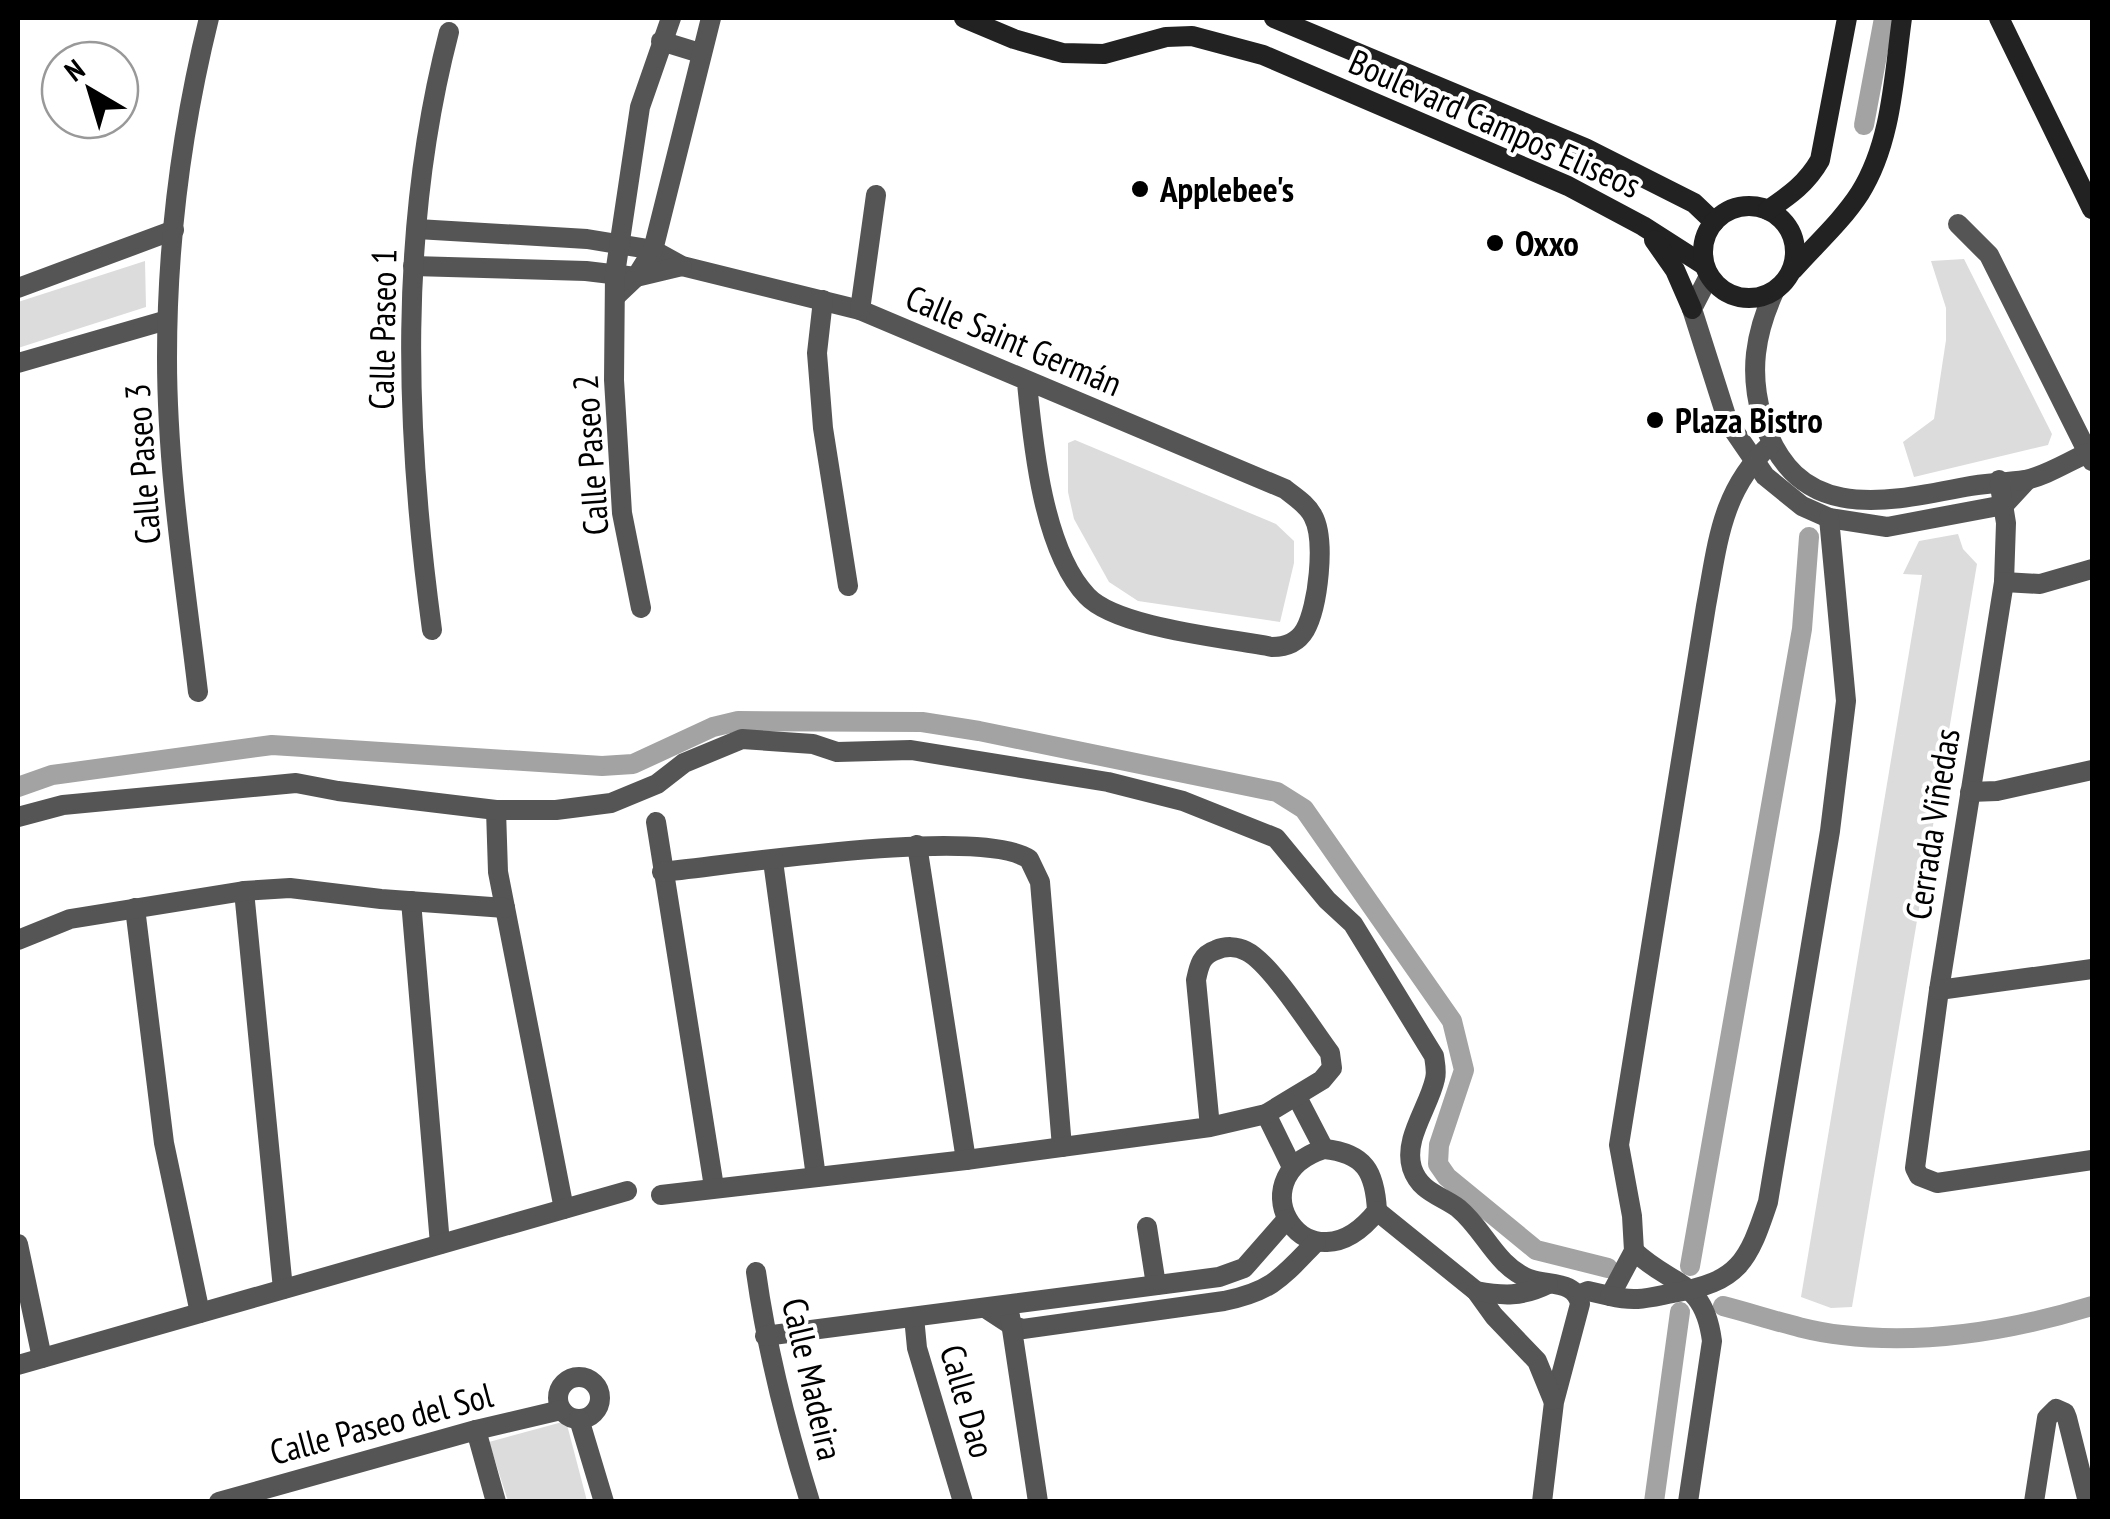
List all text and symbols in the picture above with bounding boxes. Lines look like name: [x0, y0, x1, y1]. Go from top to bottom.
street label: Boulevard Campos Eliseos: [1342, 38, 1648, 208]
north arrow: [40, 40, 140, 140]
text: N: [57, 51, 92, 89]
place label: Applebee's: [1159, 166, 1294, 212]
marker: Applebee's: [1129, 178, 1151, 200]
place label: Oxxo: [1515, 220, 1579, 266]
marker: Oxxo: [1484, 232, 1506, 254]
street label: Calle Paseo 1: [358, 248, 406, 410]
street label: Calle Saint Germán: [899, 274, 1129, 406]
street label: Calle Paseo 2: [561, 373, 619, 537]
street label: Calle Paseo 3: [113, 382, 171, 546]
place label: Plaza Bistro: [1675, 397, 1823, 443]
marker: Plaza Bistro: [1644, 409, 1666, 431]
street label: Cerrada Viñedas: [1894, 725, 1970, 923]
street label: Calle Madeira: [772, 1294, 854, 1464]
street label: Calle Dao: [930, 1339, 1006, 1463]
street label: Calle Paseo del Sol: [265, 1371, 497, 1475]

